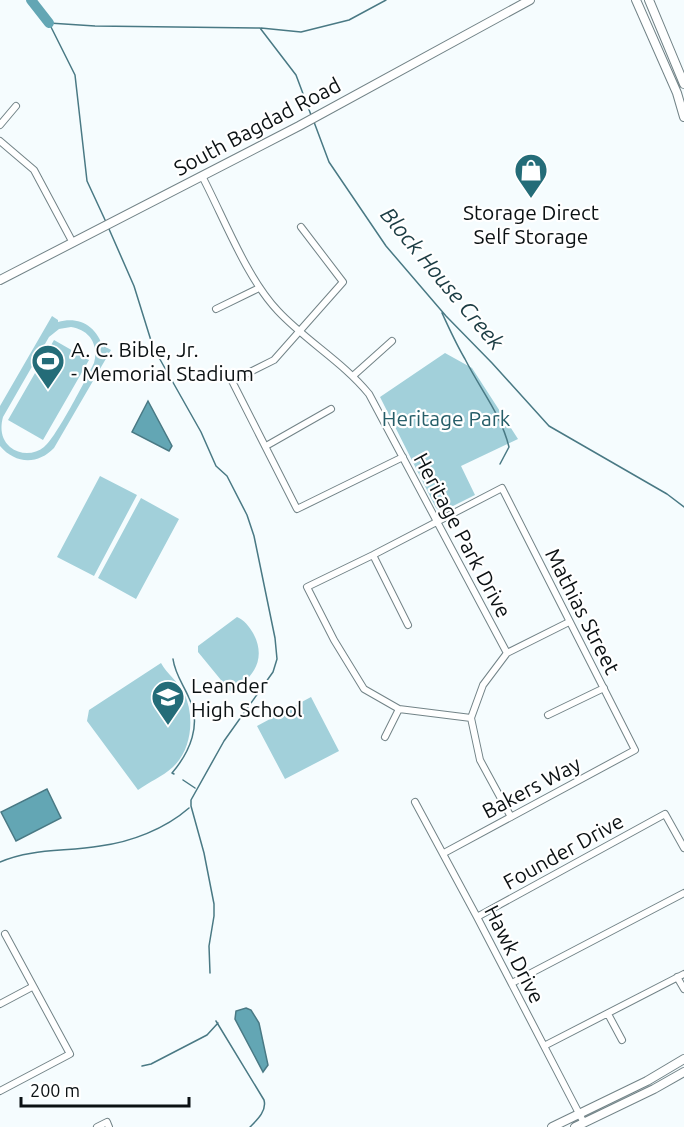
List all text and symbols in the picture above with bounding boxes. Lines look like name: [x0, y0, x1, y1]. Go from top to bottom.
street label: South Bagdad Road: [170, 72, 344, 180]
shop icon: Storage Direct Self Storage: [513, 152, 549, 199]
place label: Storage Direct Self Storage: [463, 200, 599, 248]
water label: Block House Creek: [376, 202, 510, 355]
place label: A. C. Bible, Jr. - Memorial Stadium: [71, 337, 254, 385]
sports icon: A. C. Bible, Jr. - Memorial Stadium: [30, 343, 66, 390]
park label: Heritage Park: [382, 406, 511, 430]
street label: Heritage Park Drive: [409, 449, 517, 621]
street label: Mathias Street: [541, 544, 625, 678]
place label: Leander High School: [191, 673, 302, 721]
school or university icon: Leander High School: [150, 679, 186, 726]
street label: Bakers Way: [478, 751, 584, 823]
street label: Founder Drive: [499, 808, 627, 894]
street label: Hawk Drive: [480, 901, 550, 1007]
scale bar: [21, 1070, 189, 1108]
text: 200 m: [30, 1080, 80, 1100]

